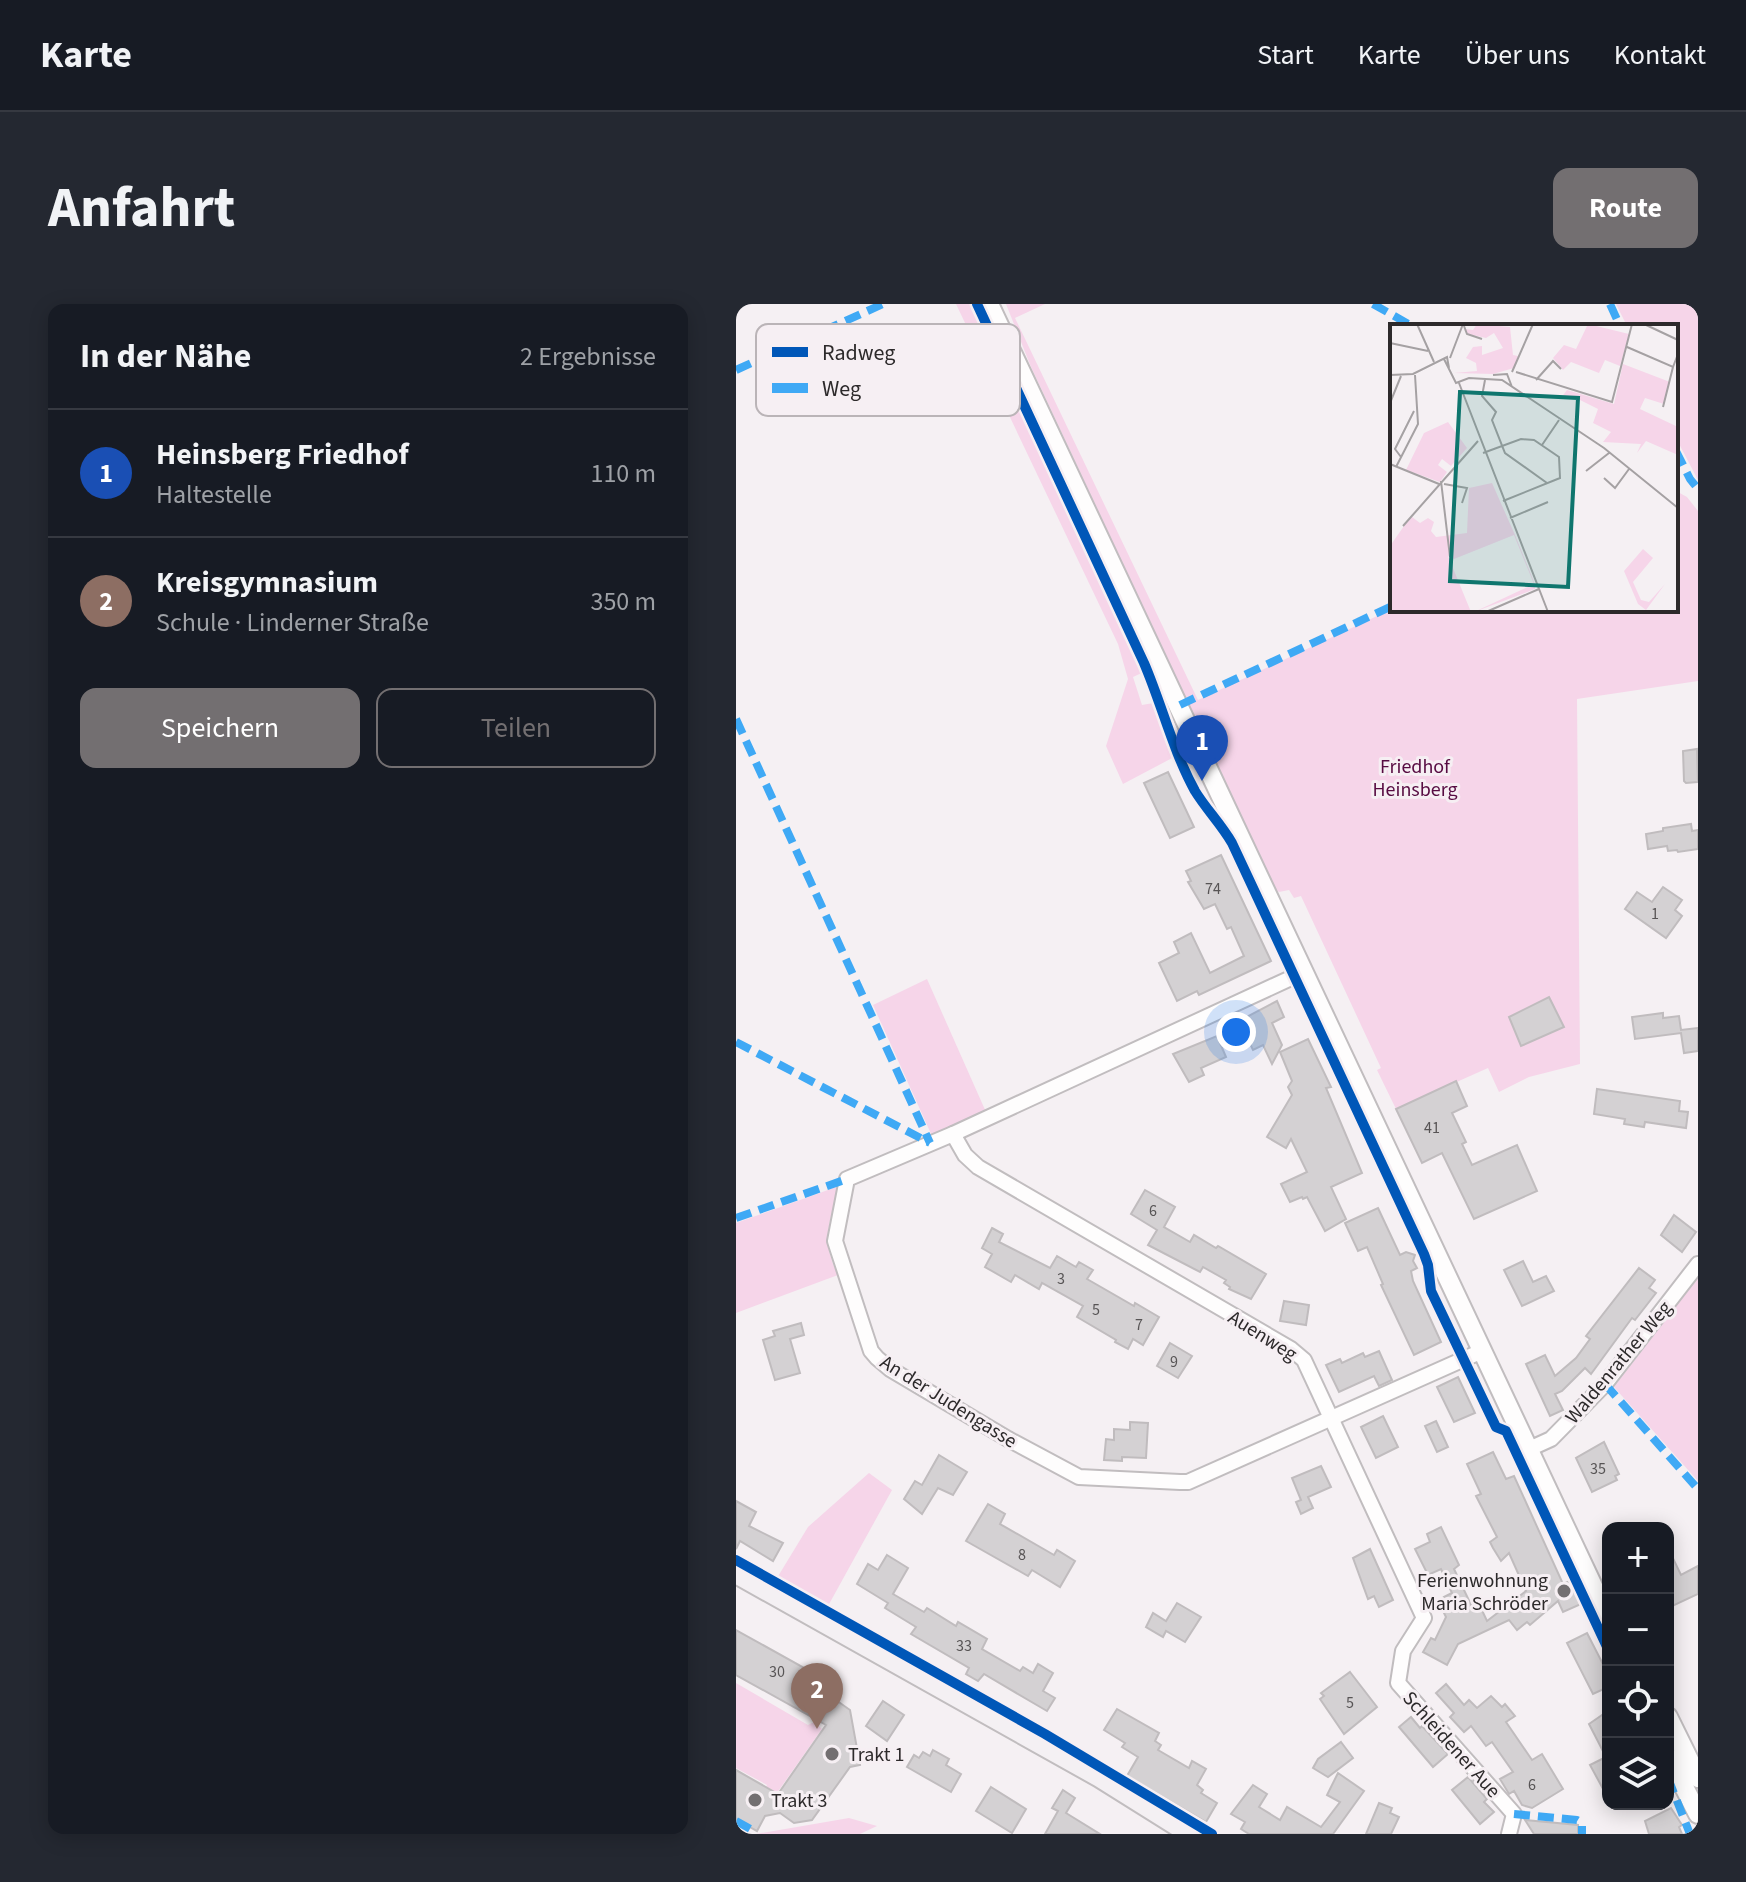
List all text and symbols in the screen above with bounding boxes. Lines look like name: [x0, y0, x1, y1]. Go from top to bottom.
text: Karte: [40, 28, 132, 82]
text: Start: [1257, 35, 1314, 75]
text: Karte: [1358, 35, 1421, 75]
text: Über uns: [1465, 35, 1570, 75]
text: Kontakt: [1614, 35, 1706, 75]
button: Route: [1553, 168, 1698, 248]
text: Anfahrt: [48, 169, 235, 248]
legend: [756, 324, 1020, 416]
inset map: [1390, 324, 1678, 612]
text: In der Nähe: [80, 332, 251, 381]
text: Radweg: [822, 337, 895, 369]
text: 2 Ergebnisse: [520, 338, 656, 375]
text: Weg: [822, 373, 861, 405]
text: Heinsberg Friedhof: [156, 433, 409, 476]
text: 1: [99, 455, 113, 492]
text: 110 m: [590, 455, 656, 492]
text: Haltestelle: [156, 476, 272, 513]
text: Kreisgymnasium: [156, 561, 378, 604]
text: 2: [99, 583, 113, 620]
text: 350 m: [590, 583, 656, 620]
text: Schule · Linderner Straße: [156, 604, 429, 641]
button: Speichern: [80, 688, 360, 768]
button: Teilen: [376, 688, 656, 768]
pin: 1: [1176, 715, 1228, 781]
park label: Friedhof Heinsberg: [1373, 753, 1458, 804]
house number: 74: [1205, 878, 1221, 900]
house number: 1: [1651, 903, 1659, 925]
your location: [1216, 1012, 1256, 1052]
house number: 41: [1424, 1117, 1440, 1139]
house number: 6: [1149, 1200, 1157, 1222]
house number: 3: [1057, 1268, 1065, 1290]
street label: Waldenrather Weg: [1559, 1295, 1679, 1430]
house number: 5: [1092, 1299, 1100, 1321]
street label: Auenweg: [1223, 1304, 1302, 1368]
house number: 7: [1135, 1314, 1143, 1336]
street label: An der Judengasse: [875, 1348, 1022, 1455]
house number: 9: [1170, 1351, 1178, 1373]
house number: 35: [1590, 1458, 1606, 1480]
map controls: [1602, 1522, 1674, 1810]
button: +: [1602, 1522, 1674, 1594]
house number: 8: [1018, 1544, 1026, 1566]
place label: Ferienwohnung Maria Schröder: [1417, 1567, 1548, 1618]
marker: Ferienwohnung Maria Schröder: [1555, 1582, 1573, 1600]
button: −: [1602, 1594, 1674, 1666]
house number: 33: [956, 1635, 972, 1657]
house number: 30: [769, 1661, 785, 1683]
pin: 2: [791, 1663, 843, 1729]
button: locate: [1602, 1666, 1674, 1738]
street label: Schleidener Aue: [1396, 1685, 1507, 1804]
house number: 5: [1346, 1692, 1354, 1714]
button: layers: [1602, 1738, 1674, 1810]
place label: Trakt 1: [848, 1741, 905, 1769]
marker: Trakt 1: [823, 1745, 841, 1763]
house number: 6: [1528, 1774, 1536, 1796]
place label: Trakt 3: [771, 1787, 828, 1815]
marker: Trakt 3: [746, 1791, 764, 1809]

